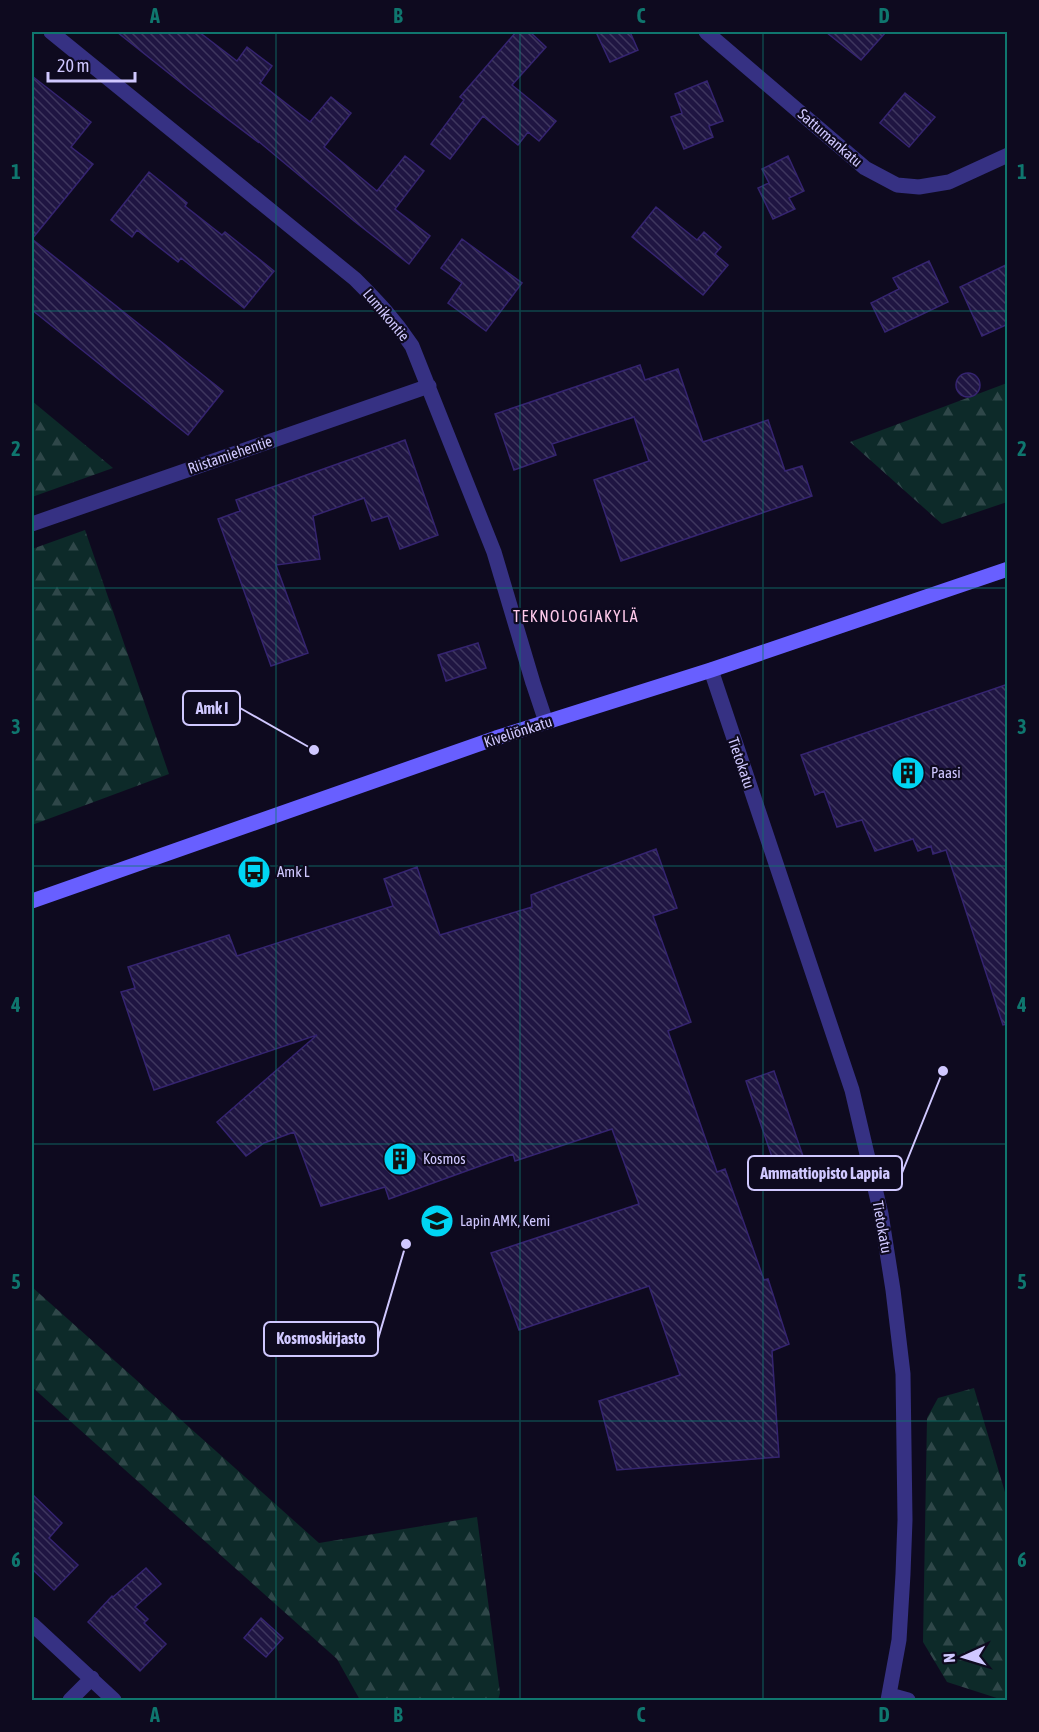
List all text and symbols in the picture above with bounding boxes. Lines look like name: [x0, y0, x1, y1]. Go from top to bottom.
text: A: [149, 4, 160, 27]
text: B: [393, 4, 403, 27]
text: C: [637, 4, 646, 27]
text: D: [878, 4, 890, 27]
scale bar: [48, 45, 135, 83]
text: 20 m: [57, 55, 89, 76]
street label: Sattumankatu: [795, 105, 866, 170]
text: 1: [11, 160, 21, 183]
text: 1: [1017, 160, 1027, 183]
street label: Lumikontie: [360, 285, 413, 344]
street label: Riistamiehentie: [185, 432, 274, 477]
text: 2: [11, 437, 21, 460]
text: 2: [1017, 437, 1027, 460]
district label: TEKNOLOGIAKYLÄ: [513, 607, 639, 625]
callout: Amk I: [183, 691, 240, 725]
text: Amk I: [195, 699, 228, 717]
street label: Kiveliönkatu: [482, 713, 554, 751]
text: 3: [11, 715, 21, 738]
text: 3: [1017, 715, 1027, 738]
street label: Tietokatu: [725, 735, 758, 791]
building icon: Paasi: [890, 755, 926, 791]
place label: Paasi: [931, 764, 961, 781]
bus stop icon: Amk L: [236, 854, 272, 890]
place label: Amk L: [277, 863, 310, 880]
text: 4: [10, 993, 21, 1016]
text: 4: [1016, 993, 1027, 1016]
building icon: Kosmos: [382, 1141, 418, 1177]
place label: Kosmos: [423, 1150, 466, 1167]
callout: Ammattiopisto Lappia: [748, 1156, 902, 1190]
text: Ammattiopisto Lappia: [759, 1164, 890, 1182]
street label: Tietokatu: [870, 1199, 895, 1254]
school or university icon: Lapin AMK, Kemi: [419, 1203, 455, 1239]
place label: Lapin AMK, Kemi: [460, 1212, 550, 1229]
text: 5: [11, 1270, 21, 1293]
text: 5: [1017, 1270, 1027, 1293]
callout: Kosmoskirjasto: [264, 1322, 378, 1356]
text: Kosmoskirjasto: [276, 1329, 366, 1347]
text: 6: [11, 1548, 21, 1571]
text: 6: [1017, 1548, 1027, 1571]
north arrow: [934, 1627, 994, 1687]
text: N: [940, 1653, 958, 1663]
text: A: [149, 1703, 160, 1726]
text: B: [393, 1703, 403, 1726]
text: C: [637, 1703, 646, 1726]
text: D: [878, 1703, 890, 1726]

